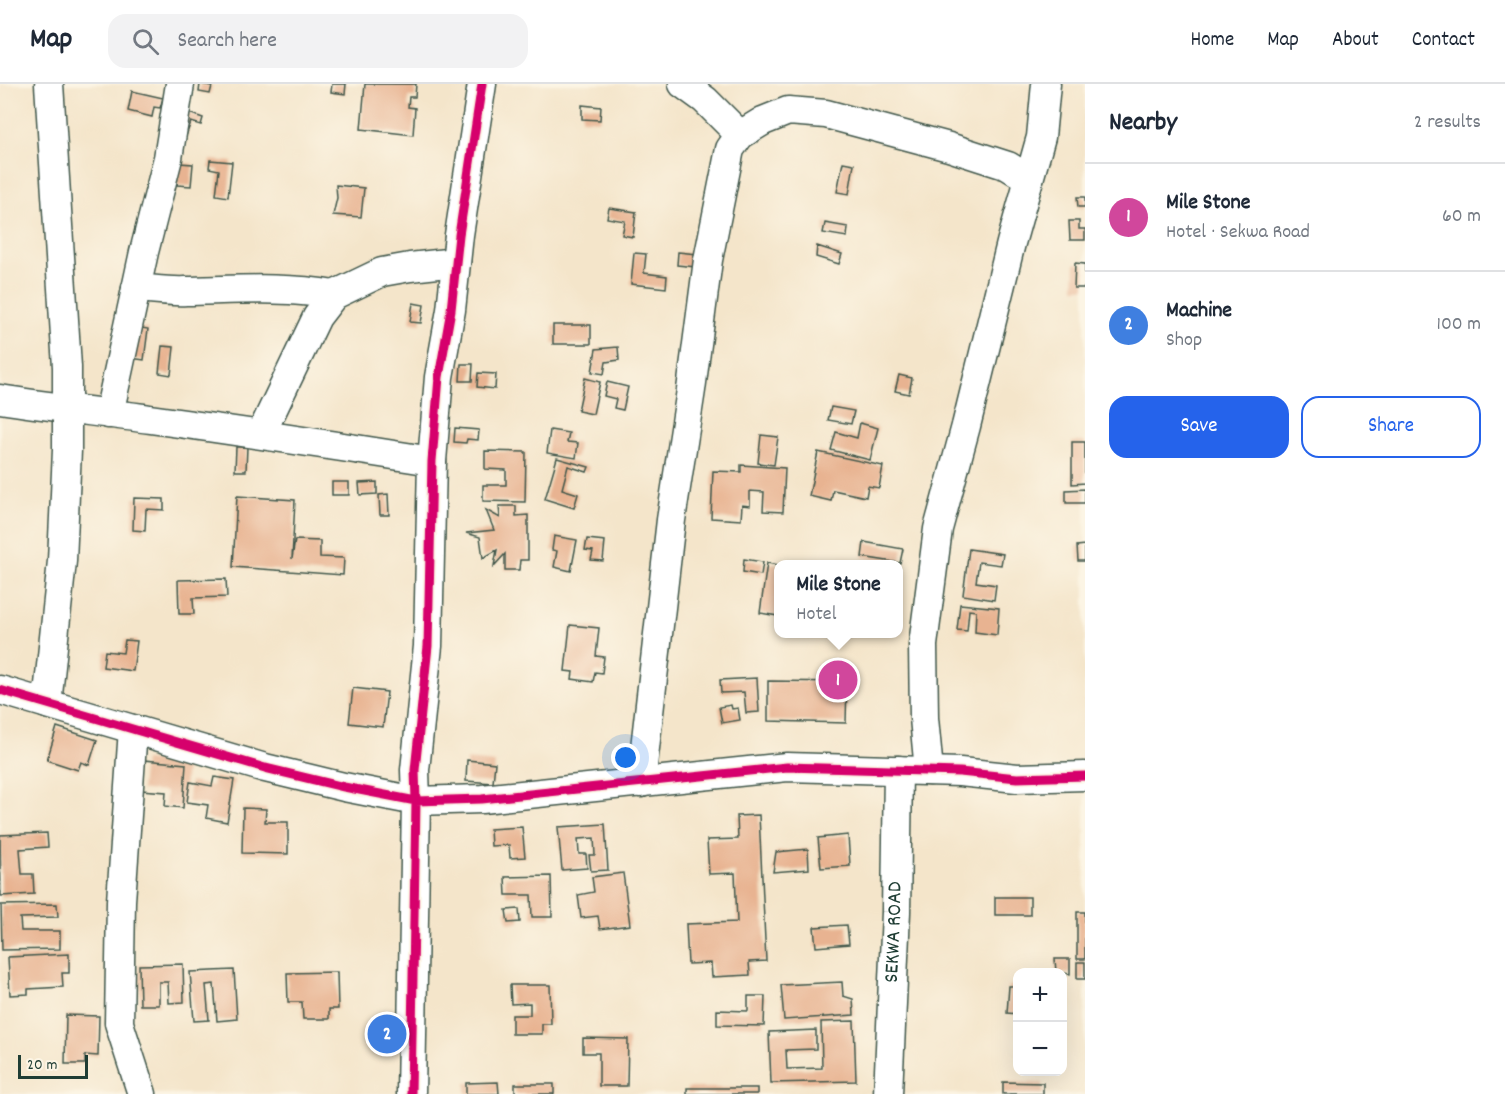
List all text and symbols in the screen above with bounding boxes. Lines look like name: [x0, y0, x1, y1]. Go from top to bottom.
search box: [108, 14, 528, 68]
text: Map: [30, 21, 72, 61]
icon: search: [129, 25, 162, 58]
text: Search here: [177, 26, 277, 57]
text: Home: [1190, 26, 1234, 56]
text: Map: [1267, 26, 1299, 56]
text: About: [1332, 26, 1379, 56]
text: Contact: [1412, 26, 1475, 56]
text: Nearby: [1109, 105, 1177, 142]
text: 2 results: [1414, 109, 1481, 137]
text: Mile Stone: [1166, 188, 1250, 219]
text: 1: [1126, 203, 1131, 231]
text: 60 m: [1442, 203, 1481, 231]
text: Hotel · Sekwa Road: [1166, 219, 1310, 247]
text: Machine: [1166, 296, 1232, 327]
text: 2: [1124, 311, 1133, 339]
text: 100 m: [1437, 311, 1481, 339]
text: Shop: [1166, 327, 1202, 355]
button: Save: [1109, 396, 1289, 458]
button: Share: [1301, 396, 1481, 458]
popup: [774, 560, 903, 638]
text: Mile Stone: [796, 570, 881, 601]
text: Hotel: [796, 601, 836, 629]
pin: 1: [818, 658, 858, 702]
your location: [611, 743, 640, 772]
street label: SEKWA ROAD: [878, 881, 911, 984]
map controls: [1013, 968, 1067, 1076]
button: +: [1013, 968, 1067, 1022]
pin: 2: [368, 1012, 406, 1056]
button: −: [1013, 1022, 1067, 1076]
scale bar: [18, 1052, 88, 1080]
text: 20 m: [27, 1054, 57, 1077]

